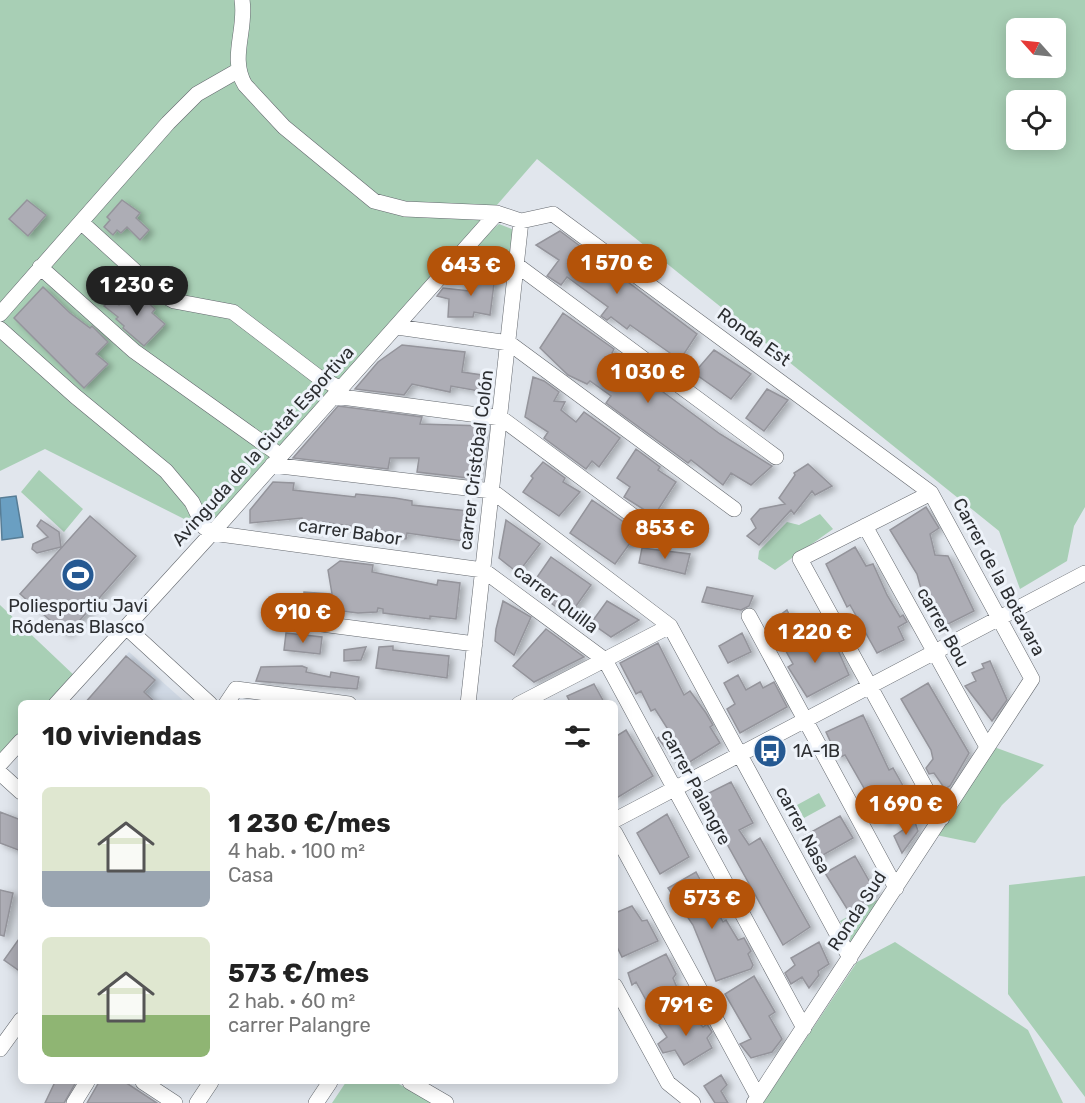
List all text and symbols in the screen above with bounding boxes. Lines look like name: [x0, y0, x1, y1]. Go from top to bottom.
north arrow: [1006, 18, 1066, 78]
map controls: [1006, 18, 1066, 150]
button: locate: [1006, 90, 1066, 150]
pin: 1 570 €: [562, 244, 672, 295]
pin: 643 €: [429, 246, 513, 297]
text: 1 570 €: [581, 251, 653, 275]
text: 643 €: [441, 253, 501, 277]
pin: 1 230 €: [82, 266, 192, 317]
text: 1 230 €: [100, 273, 174, 297]
street label: Ronda Est: [713, 303, 795, 371]
street label: Avinguda de la Ciutat Esportiva: [167, 341, 359, 551]
pin: 1 030 €: [593, 353, 703, 404]
text: 1 030 €: [611, 360, 685, 384]
street label: carrer Cristóbal Colón: [454, 369, 498, 551]
street label: Carrer de la Botavara: [948, 494, 1050, 660]
pin: 853 €: [623, 509, 707, 560]
street label: carrer Babor: [297, 514, 403, 550]
text: 853 €: [635, 516, 695, 540]
sports icon: Poliesportiu Javi Ródenas Blasco: [60, 557, 96, 593]
street label: carrer Quilla: [509, 560, 603, 638]
street label: carrer Bou: [912, 583, 974, 671]
pin: 910 €: [261, 593, 345, 644]
place label: Poliesportiu Javi Ródenas Blasco: [8, 595, 148, 638]
text: 910 €: [275, 600, 331, 624]
pin: 1 220 €: [760, 613, 870, 664]
text: 1 220 €: [778, 620, 852, 644]
icon: filters: [561, 720, 594, 753]
text: 10 viviendas: [42, 721, 202, 752]
street label: carrer Palangre: [656, 725, 736, 849]
bus stop icon: 1A-1B: [752, 733, 788, 769]
place label: 1A-1B: [793, 740, 840, 762]
street label: carrer Nasa: [771, 783, 835, 877]
pin: 1 690 €: [851, 785, 961, 836]
text: 1 690 €: [869, 792, 943, 816]
text: 1 230 €/mes: [228, 808, 391, 839]
icon: home: [90, 811, 162, 883]
text: 4 hab. · 100 m²: [228, 839, 365, 863]
text: Casa: [228, 863, 274, 887]
street label: Ronda Sud: [823, 867, 891, 955]
pin: 573 €: [670, 879, 754, 930]
text: 573 €: [683, 886, 741, 910]
text: 573 €/mes: [228, 958, 369, 989]
icon: home: [90, 961, 162, 1033]
pin: 791 €: [644, 986, 728, 1037]
text: 2 hab. · 60 m²: [228, 989, 355, 1013]
text: 791 €: [659, 993, 713, 1017]
text: carrer Palangre: [228, 1013, 371, 1037]

